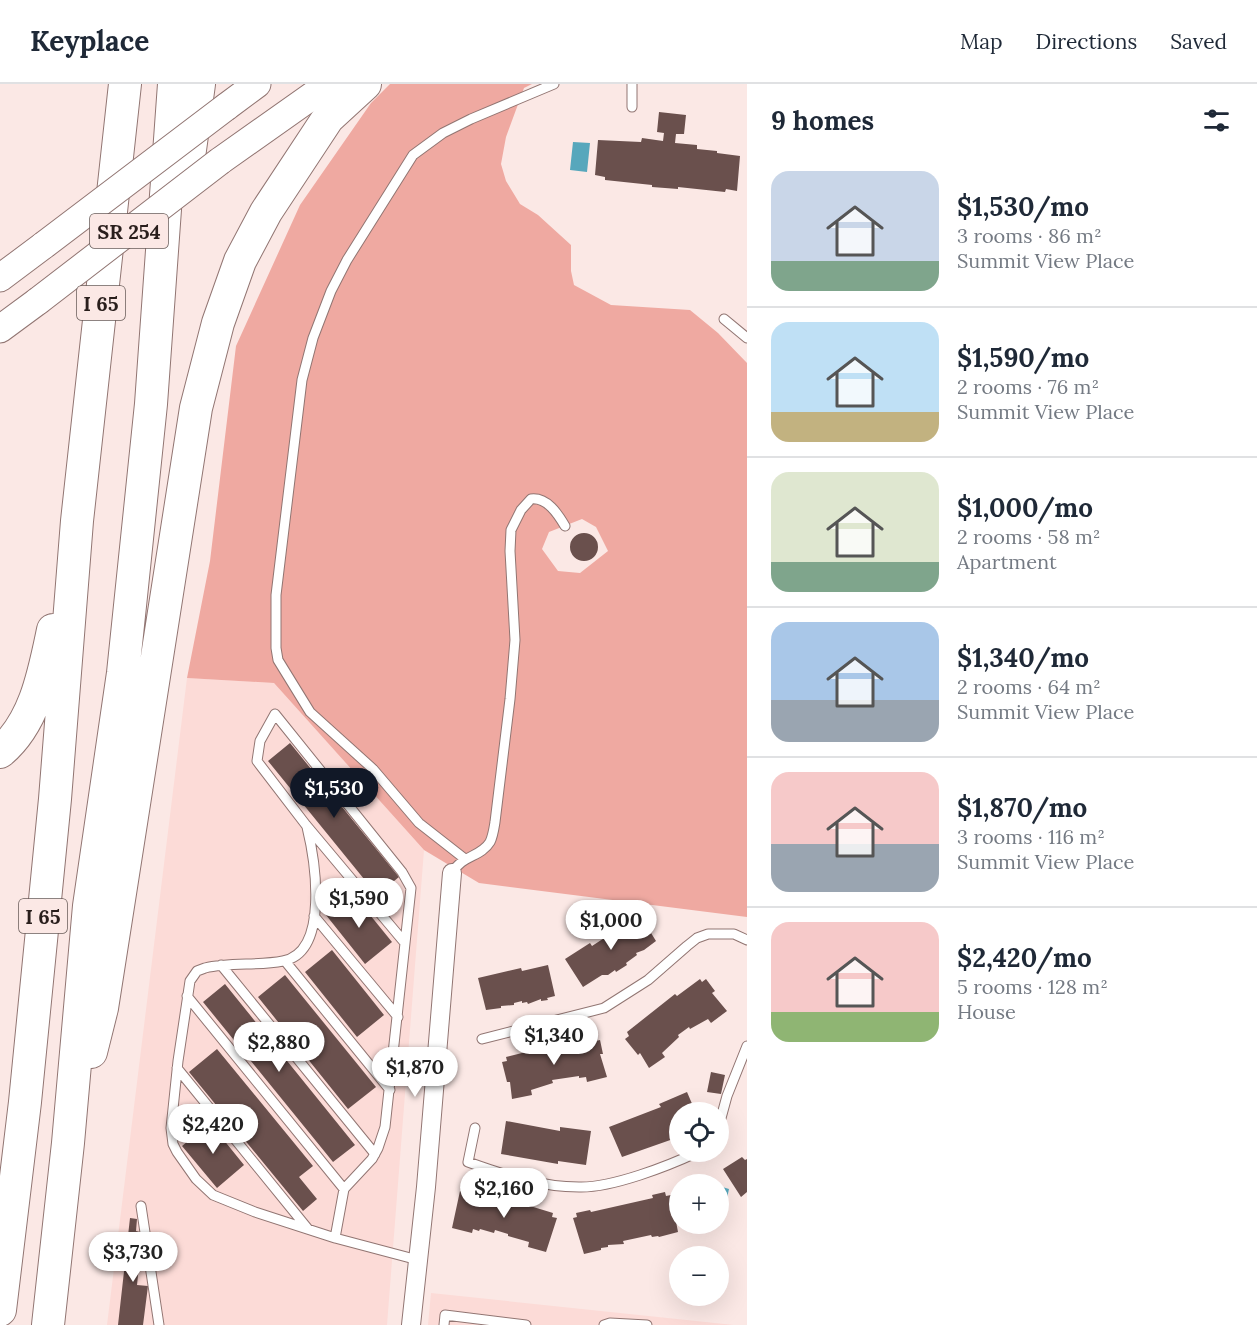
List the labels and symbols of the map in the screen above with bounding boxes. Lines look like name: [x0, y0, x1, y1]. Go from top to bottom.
road number: SR 254: [90, 214, 168, 248]
road number: I 65: [77, 286, 125, 320]
pin: $1,530: [285, 768, 383, 819]
pin: $1,590: [310, 878, 408, 929]
road number: I 65: [19, 899, 67, 933]
pin: $1,000: [562, 900, 660, 951]
pin: $1,340: [505, 1015, 603, 1066]
pin: $2,880: [230, 1022, 328, 1073]
pin: $1,870: [366, 1047, 464, 1098]
pin: $2,420: [164, 1104, 262, 1155]
pin: $2,160: [455, 1168, 553, 1219]
pin: $3,730: [84, 1232, 182, 1283]

